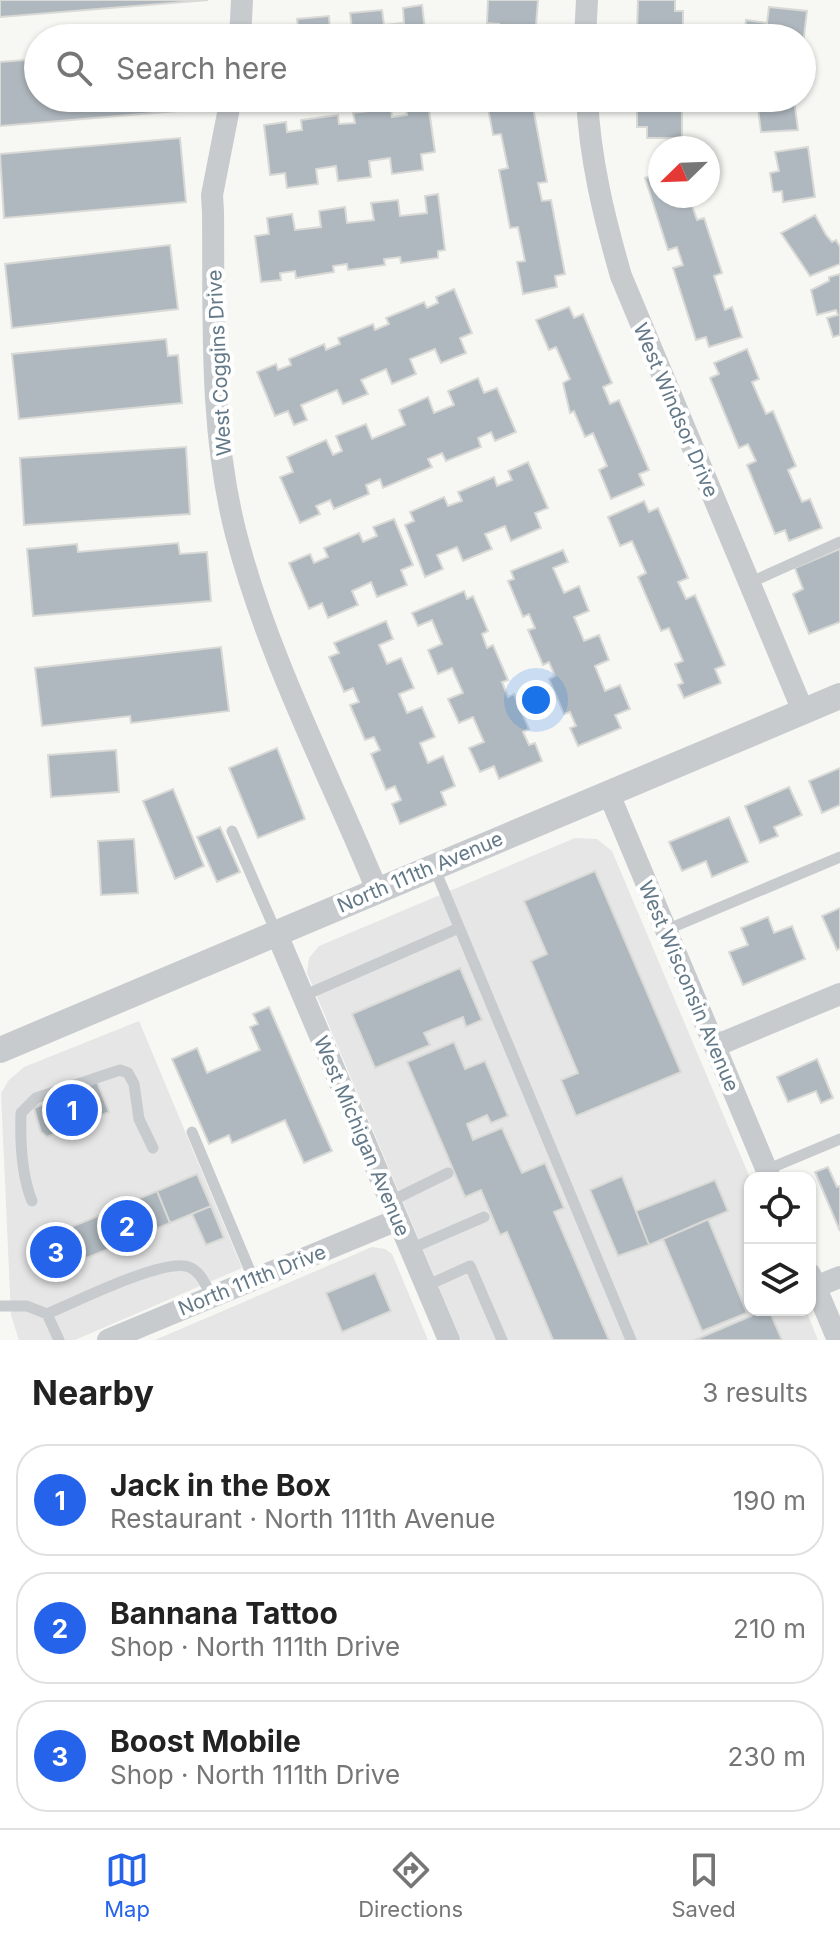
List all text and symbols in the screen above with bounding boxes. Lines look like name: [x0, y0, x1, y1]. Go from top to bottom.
search box: [24, 24, 816, 112]
icon: search: [52, 46, 96, 90]
text: Search here: [116, 50, 288, 86]
north arrow: [648, 136, 720, 208]
street label: West Coggins Drive: [202, 269, 236, 457]
street label: West Windsor Drive: [628, 319, 724, 501]
your location: [516, 680, 556, 720]
street label: North 111th Avenue: [333, 826, 507, 918]
street label: West Wisconsin Avenue: [634, 877, 744, 1095]
street label: West Michigan Avenue: [309, 1032, 415, 1240]
pin: 1: [46, 1080, 98, 1140]
map controls: [744, 1172, 816, 1316]
button: locate: [744, 1172, 816, 1244]
pin: 2: [101, 1196, 153, 1256]
pin: 3: [30, 1222, 82, 1282]
street label: North 111th Drive: [175, 1239, 329, 1321]
button: layers: [744, 1244, 816, 1316]
text: Nearby: [32, 1372, 154, 1413]
text: 3 results: [702, 1377, 808, 1408]
text: Jack in the Box: [110, 1467, 331, 1503]
text: 1: [54, 1485, 66, 1516]
text: 190 m: [733, 1485, 806, 1516]
text: Restaurant · North 111th Avenue: [110, 1503, 495, 1534]
text: Bannana Tattoo: [110, 1595, 338, 1631]
text: 2: [52, 1613, 68, 1644]
text: 210 m: [733, 1613, 806, 1644]
text: Shop · North 111th Drive: [110, 1631, 400, 1662]
text: Boost Mobile: [110, 1723, 301, 1759]
text: 3: [52, 1741, 68, 1772]
text: 230 m: [728, 1741, 806, 1772]
text: Shop · North 111th Drive: [110, 1759, 400, 1790]
tab: Map: [104, 1848, 150, 1922]
tab: Directions: [358, 1848, 463, 1922]
tab: Saved: [671, 1848, 736, 1922]

